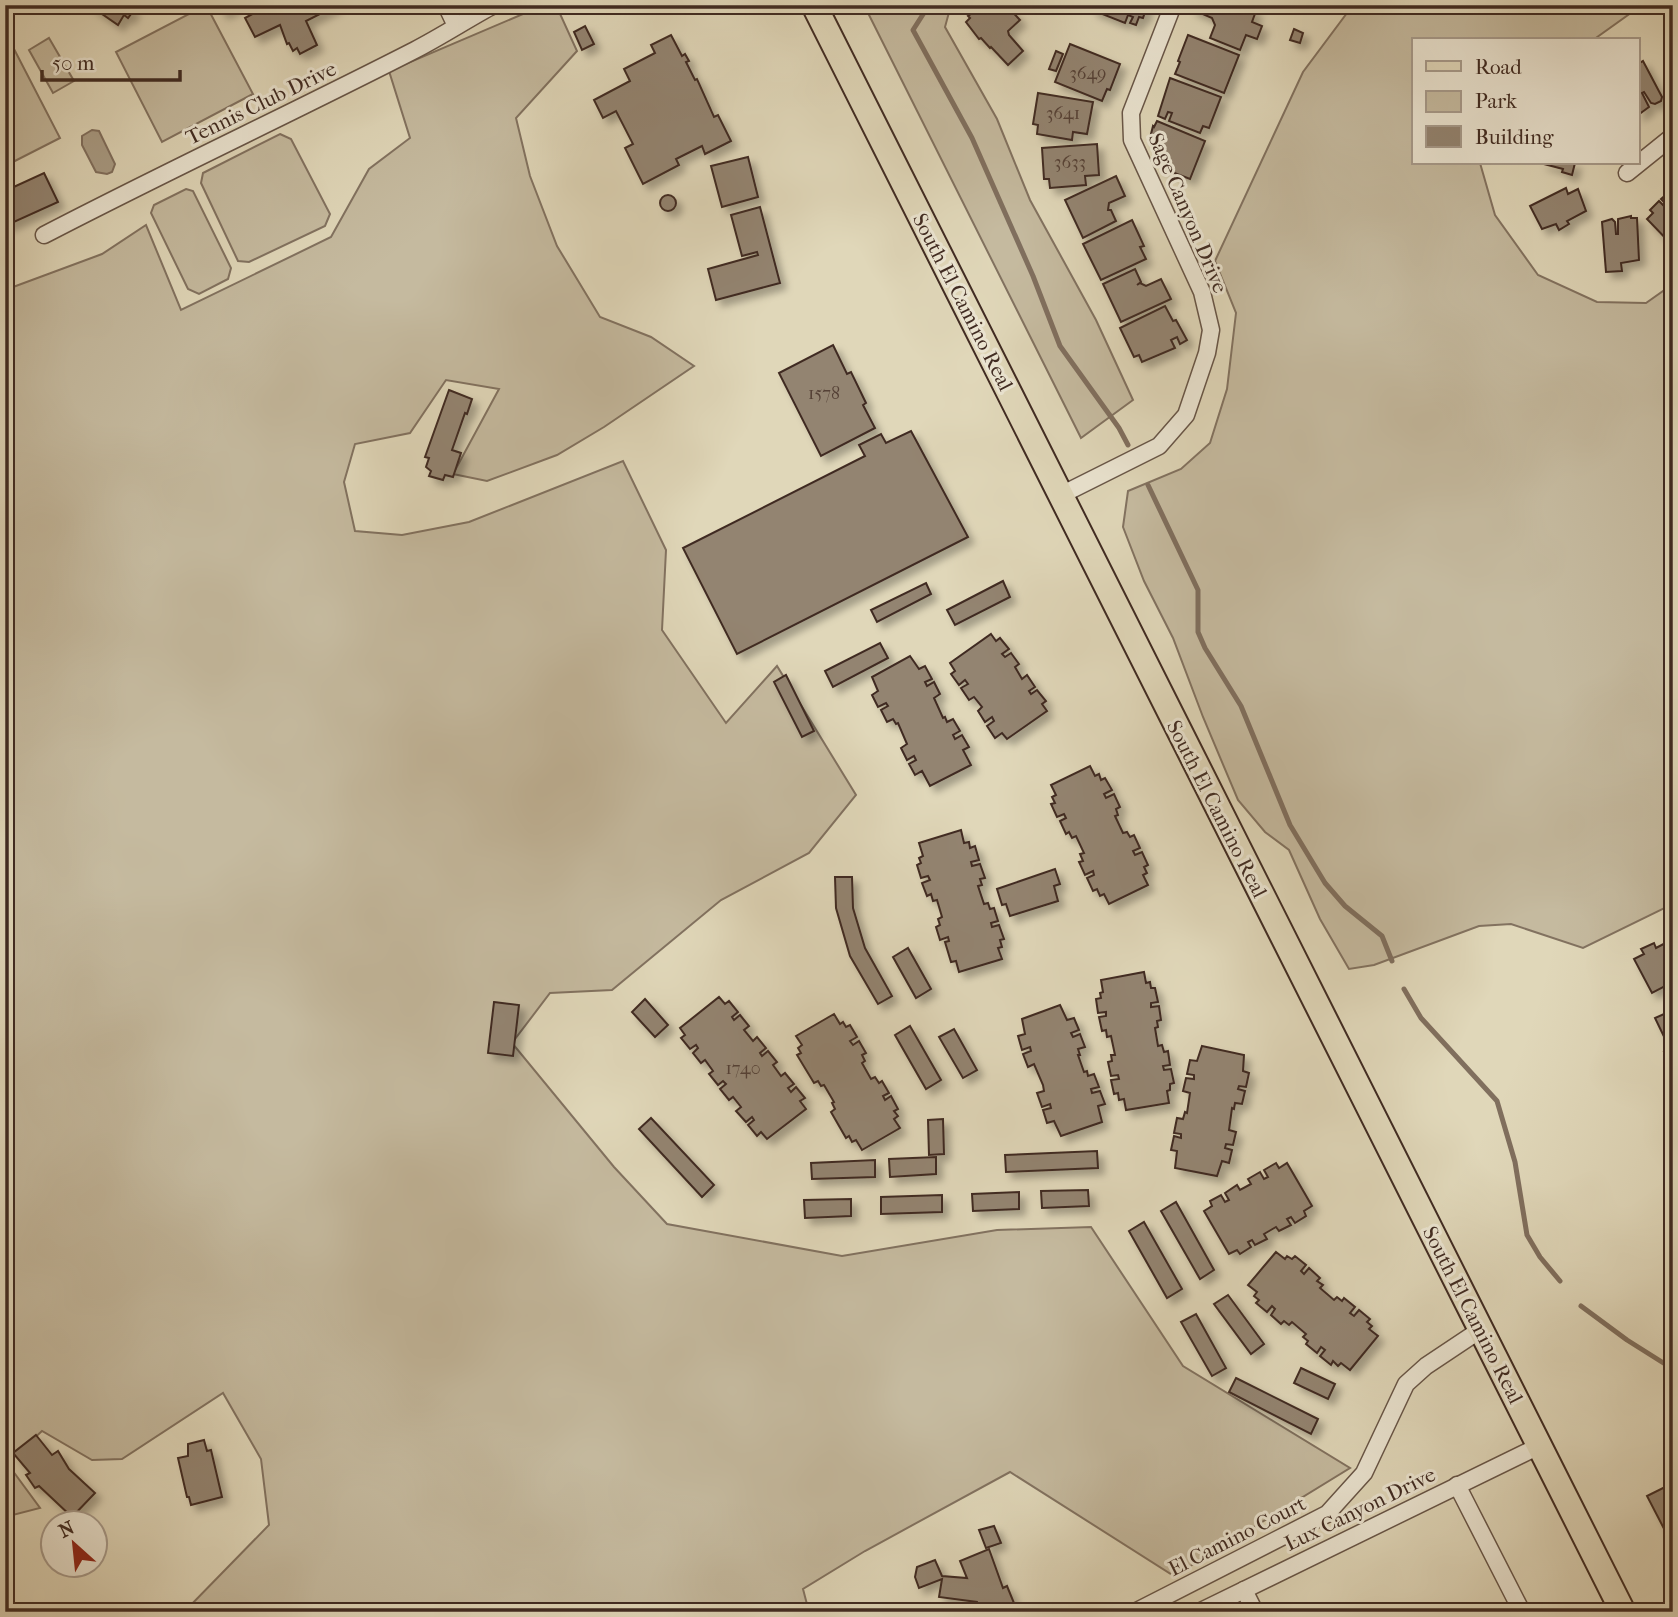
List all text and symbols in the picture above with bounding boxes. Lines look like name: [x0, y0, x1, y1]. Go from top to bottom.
scale bar: [42, 38, 180, 82]
legend: [1412, 38, 1640, 164]
text: 50 m: [52, 51, 95, 75]
text: Road: [1475, 55, 1522, 79]
street label: Tennis Club Drive: [182, 56, 340, 150]
house number: 3649: [1069, 63, 1107, 84]
text: Park: [1475, 89, 1517, 113]
house number: 3641: [1046, 103, 1080, 124]
text: Building: [1475, 125, 1554, 149]
street label: Sage Canyon Drive: [1143, 129, 1233, 297]
house number: 3633: [1054, 152, 1086, 173]
street label: South El Camino Real: [908, 209, 1018, 395]
house number: 1578: [808, 383, 840, 404]
street label: South El Camino Real: [1162, 716, 1272, 902]
house number: 1740: [725, 1058, 761, 1079]
street label: South El Camino Real: [1418, 1222, 1528, 1408]
street label: Lux Canyon Drive: [1281, 1462, 1439, 1556]
street label: El Camino Court: [1164, 1491, 1310, 1581]
north arrow: [38, 1508, 108, 1578]
text: N: [55, 1516, 79, 1543]

